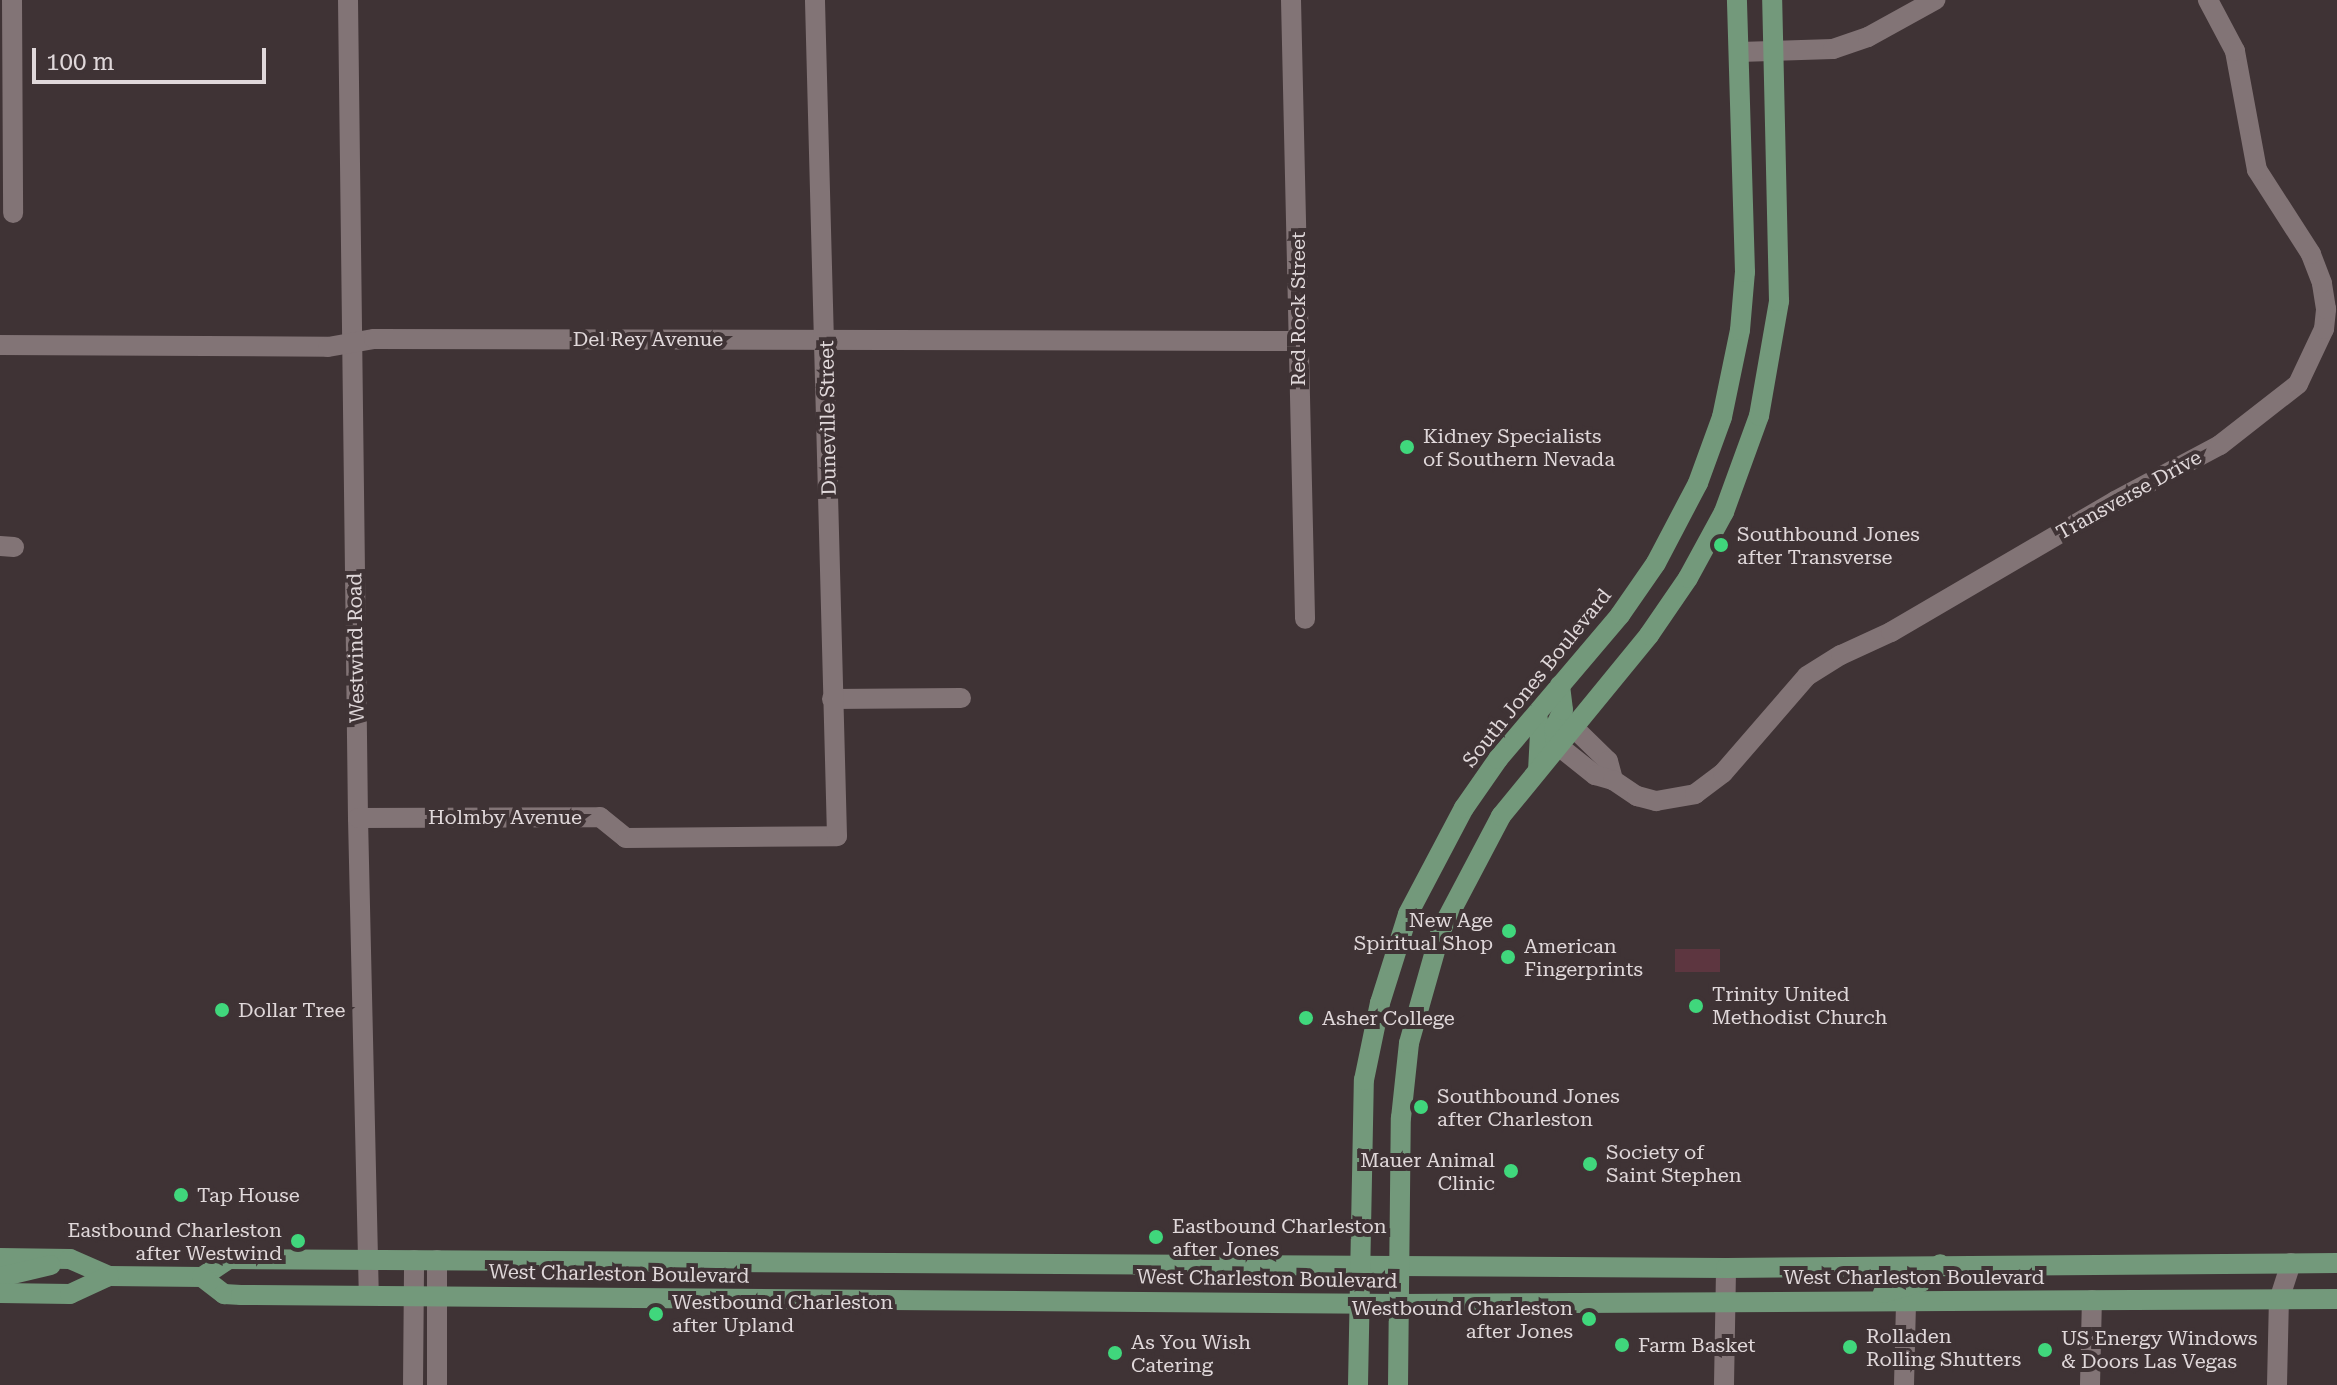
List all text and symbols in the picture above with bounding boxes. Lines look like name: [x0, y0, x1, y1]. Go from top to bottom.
scale bar: [36, 32, 270, 82]
text: 100 m: [46, 48, 114, 76]
street label: Red Rock Street: [1286, 232, 1310, 386]
street label: Del Rey Avenue: [573, 327, 723, 351]
street label: Duneville Street: [815, 340, 841, 496]
place label: Kidney Specialists of Southern Nevada: [1423, 424, 1615, 471]
marker: Kidney Specialists of Southern Nevada: [1398, 438, 1416, 456]
street label: Transverse Drive: [2052, 445, 2206, 545]
place label: Southbound Jones after Transverse: [1737, 522, 1920, 569]
marker: Southbound Jones after Transverse: [1712, 536, 1730, 554]
street label: Westwind Road: [343, 573, 369, 723]
street label: South Jones Boulevard: [1458, 584, 1616, 772]
street label: Holmby Avenue: [428, 805, 582, 829]
place label: New Age Spiritual Shop: [1354, 908, 1493, 955]
marker: New Age Spiritual Shop: [1500, 922, 1518, 940]
place label: American Fingerprints: [1524, 934, 1643, 981]
marker: American Fingerprints: [1499, 948, 1517, 966]
place label: Trinity United Methodist Church: [1712, 982, 1887, 1029]
marker: Trinity United Methodist Church: [1687, 997, 1705, 1015]
place label: Dollar Tree: [238, 998, 346, 1022]
marker: Dollar Tree: [213, 1001, 231, 1019]
place label: Asher College: [1322, 1006, 1455, 1030]
marker: Asher College: [1297, 1009, 1315, 1027]
place label: Southbound Jones after Charleston: [1437, 1084, 1620, 1131]
marker: Southbound Jones after Charleston: [1412, 1098, 1430, 1116]
place label: Society of Saint Stephen: [1606, 1140, 1742, 1187]
place label: Mauer Animal Clinic: [1360, 1148, 1495, 1195]
marker: Society of Saint Stephen: [1581, 1155, 1599, 1173]
marker: Mauer Animal Clinic: [1502, 1162, 1520, 1180]
place label: Tap House: [197, 1183, 300, 1207]
marker: Tap House: [172, 1186, 190, 1204]
place label: Eastbound Charleston after Jones: [1172, 1214, 1387, 1261]
place label: Eastbound Charleston after Westwind: [67, 1218, 282, 1265]
marker: Eastbound Charleston after Jones: [1147, 1228, 1165, 1246]
marker: Eastbound Charleston after Westwind: [289, 1232, 307, 1250]
street label: West Charleston Boulevard: [488, 1260, 750, 1288]
street label: West Charleston Boulevard: [1136, 1265, 1398, 1293]
street label: West Charleston Boulevard: [1784, 1265, 2044, 1289]
place label: Westbound Charleston after Upland: [672, 1290, 893, 1337]
place label: Westbound Charleston after Jones: [1352, 1296, 1573, 1343]
marker: Westbound Charleston after Upland: [647, 1305, 665, 1323]
marker: Westbound Charleston after Jones: [1580, 1310, 1598, 1328]
place label: Rolladen Rolling Shutters: [1866, 1324, 2021, 1371]
place label: US Energy Windows & Doors Las Vegas: [2061, 1326, 2258, 1373]
place label: As You Wish Catering: [1131, 1330, 1251, 1377]
place label: Farm Basket: [1638, 1333, 1755, 1357]
marker: Farm Basket: [1613, 1336, 1631, 1354]
marker: Rolladen Rolling Shutters: [1841, 1338, 1859, 1356]
marker: US Energy Windows & Doors Las Vegas: [2036, 1341, 2054, 1359]
marker: As You Wish Catering: [1106, 1344, 1124, 1362]

